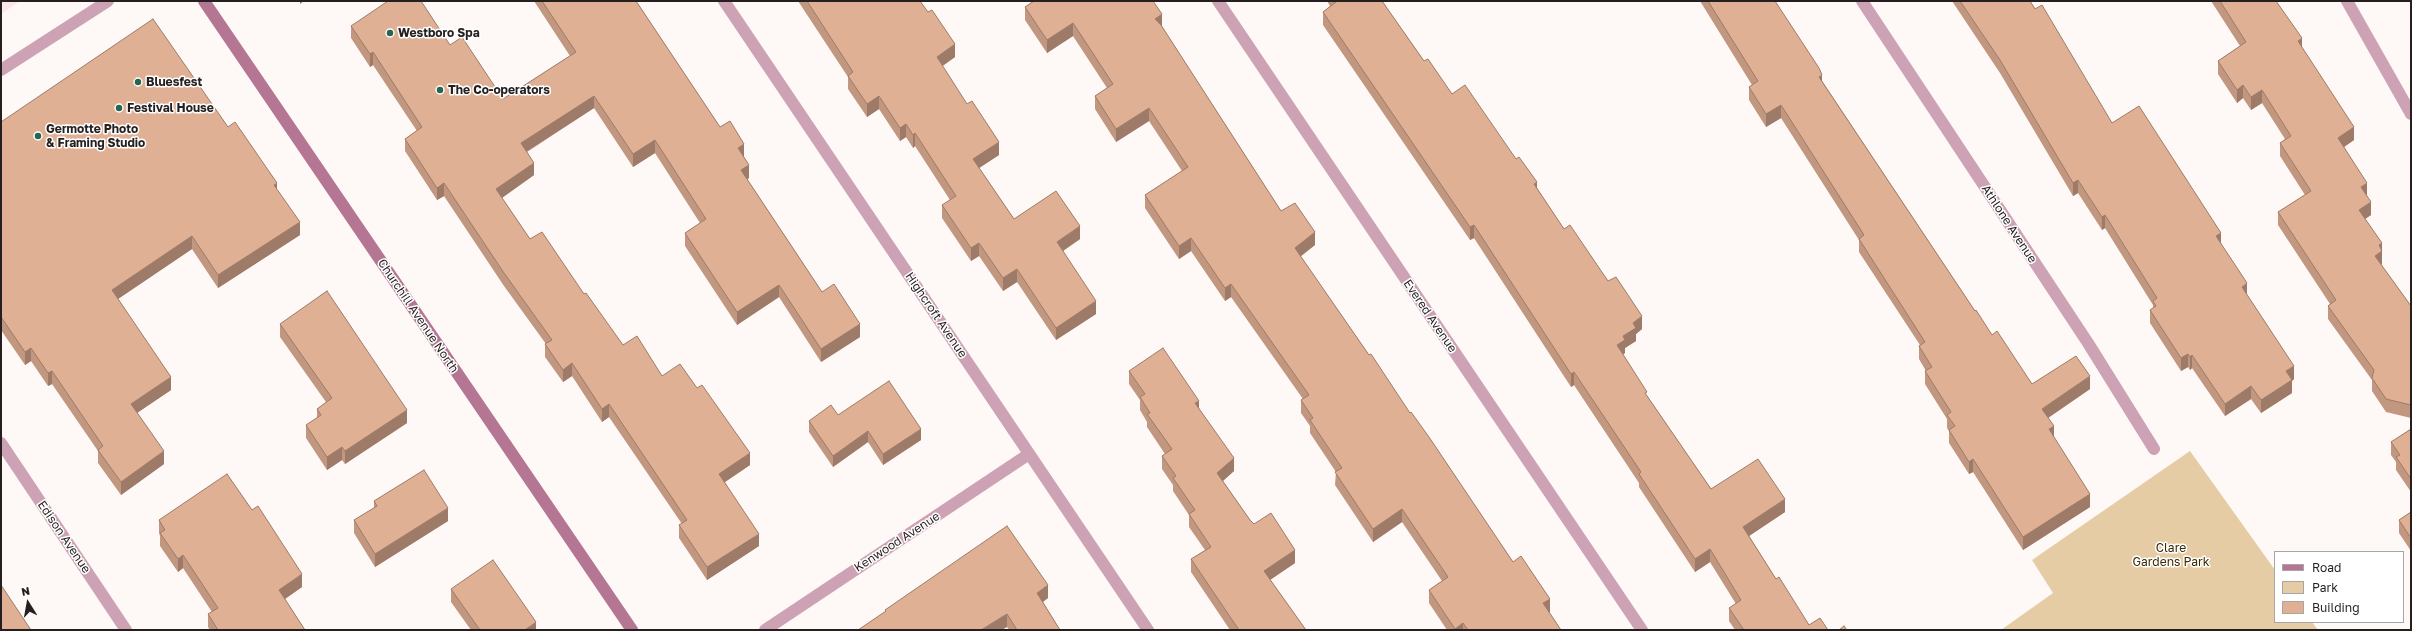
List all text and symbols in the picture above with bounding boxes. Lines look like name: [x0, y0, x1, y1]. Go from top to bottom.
place label: Westboro Spa: [398, 26, 480, 40]
marker: Westboro Spa: [385, 28, 395, 38]
place label: Bluesfest: [146, 75, 202, 89]
marker: Bluesfest: [133, 77, 143, 87]
place label: The Co-operators: [448, 83, 550, 97]
marker: The Co-operators: [435, 85, 445, 95]
place label: Festival House: [127, 101, 214, 115]
marker: Festival House: [114, 103, 124, 113]
place label: Germotte Photo & Framing Studio: [46, 122, 145, 150]
marker: Germotte Photo & Framing Studio: [33, 131, 43, 141]
street label: Athlone Avenue: [1978, 182, 2040, 266]
street label: Churchill Avenue North: [375, 256, 461, 376]
street label: Highcroft Avenue: [902, 270, 970, 360]
street label: Evered Avenue: [1400, 277, 1460, 355]
street label: Edison Avenue: [35, 498, 93, 576]
street label: Kenwood Avenue: [852, 509, 942, 575]
park label: Clare Gardens Park: [2133, 541, 2209, 569]
legend: [2274, 551, 2404, 623]
text: Road: [2312, 560, 2341, 575]
text: Park: [2312, 580, 2338, 595]
north arrow: [8, 583, 48, 623]
text: N: [20, 584, 31, 598]
text: Building: [2312, 600, 2360, 615]

